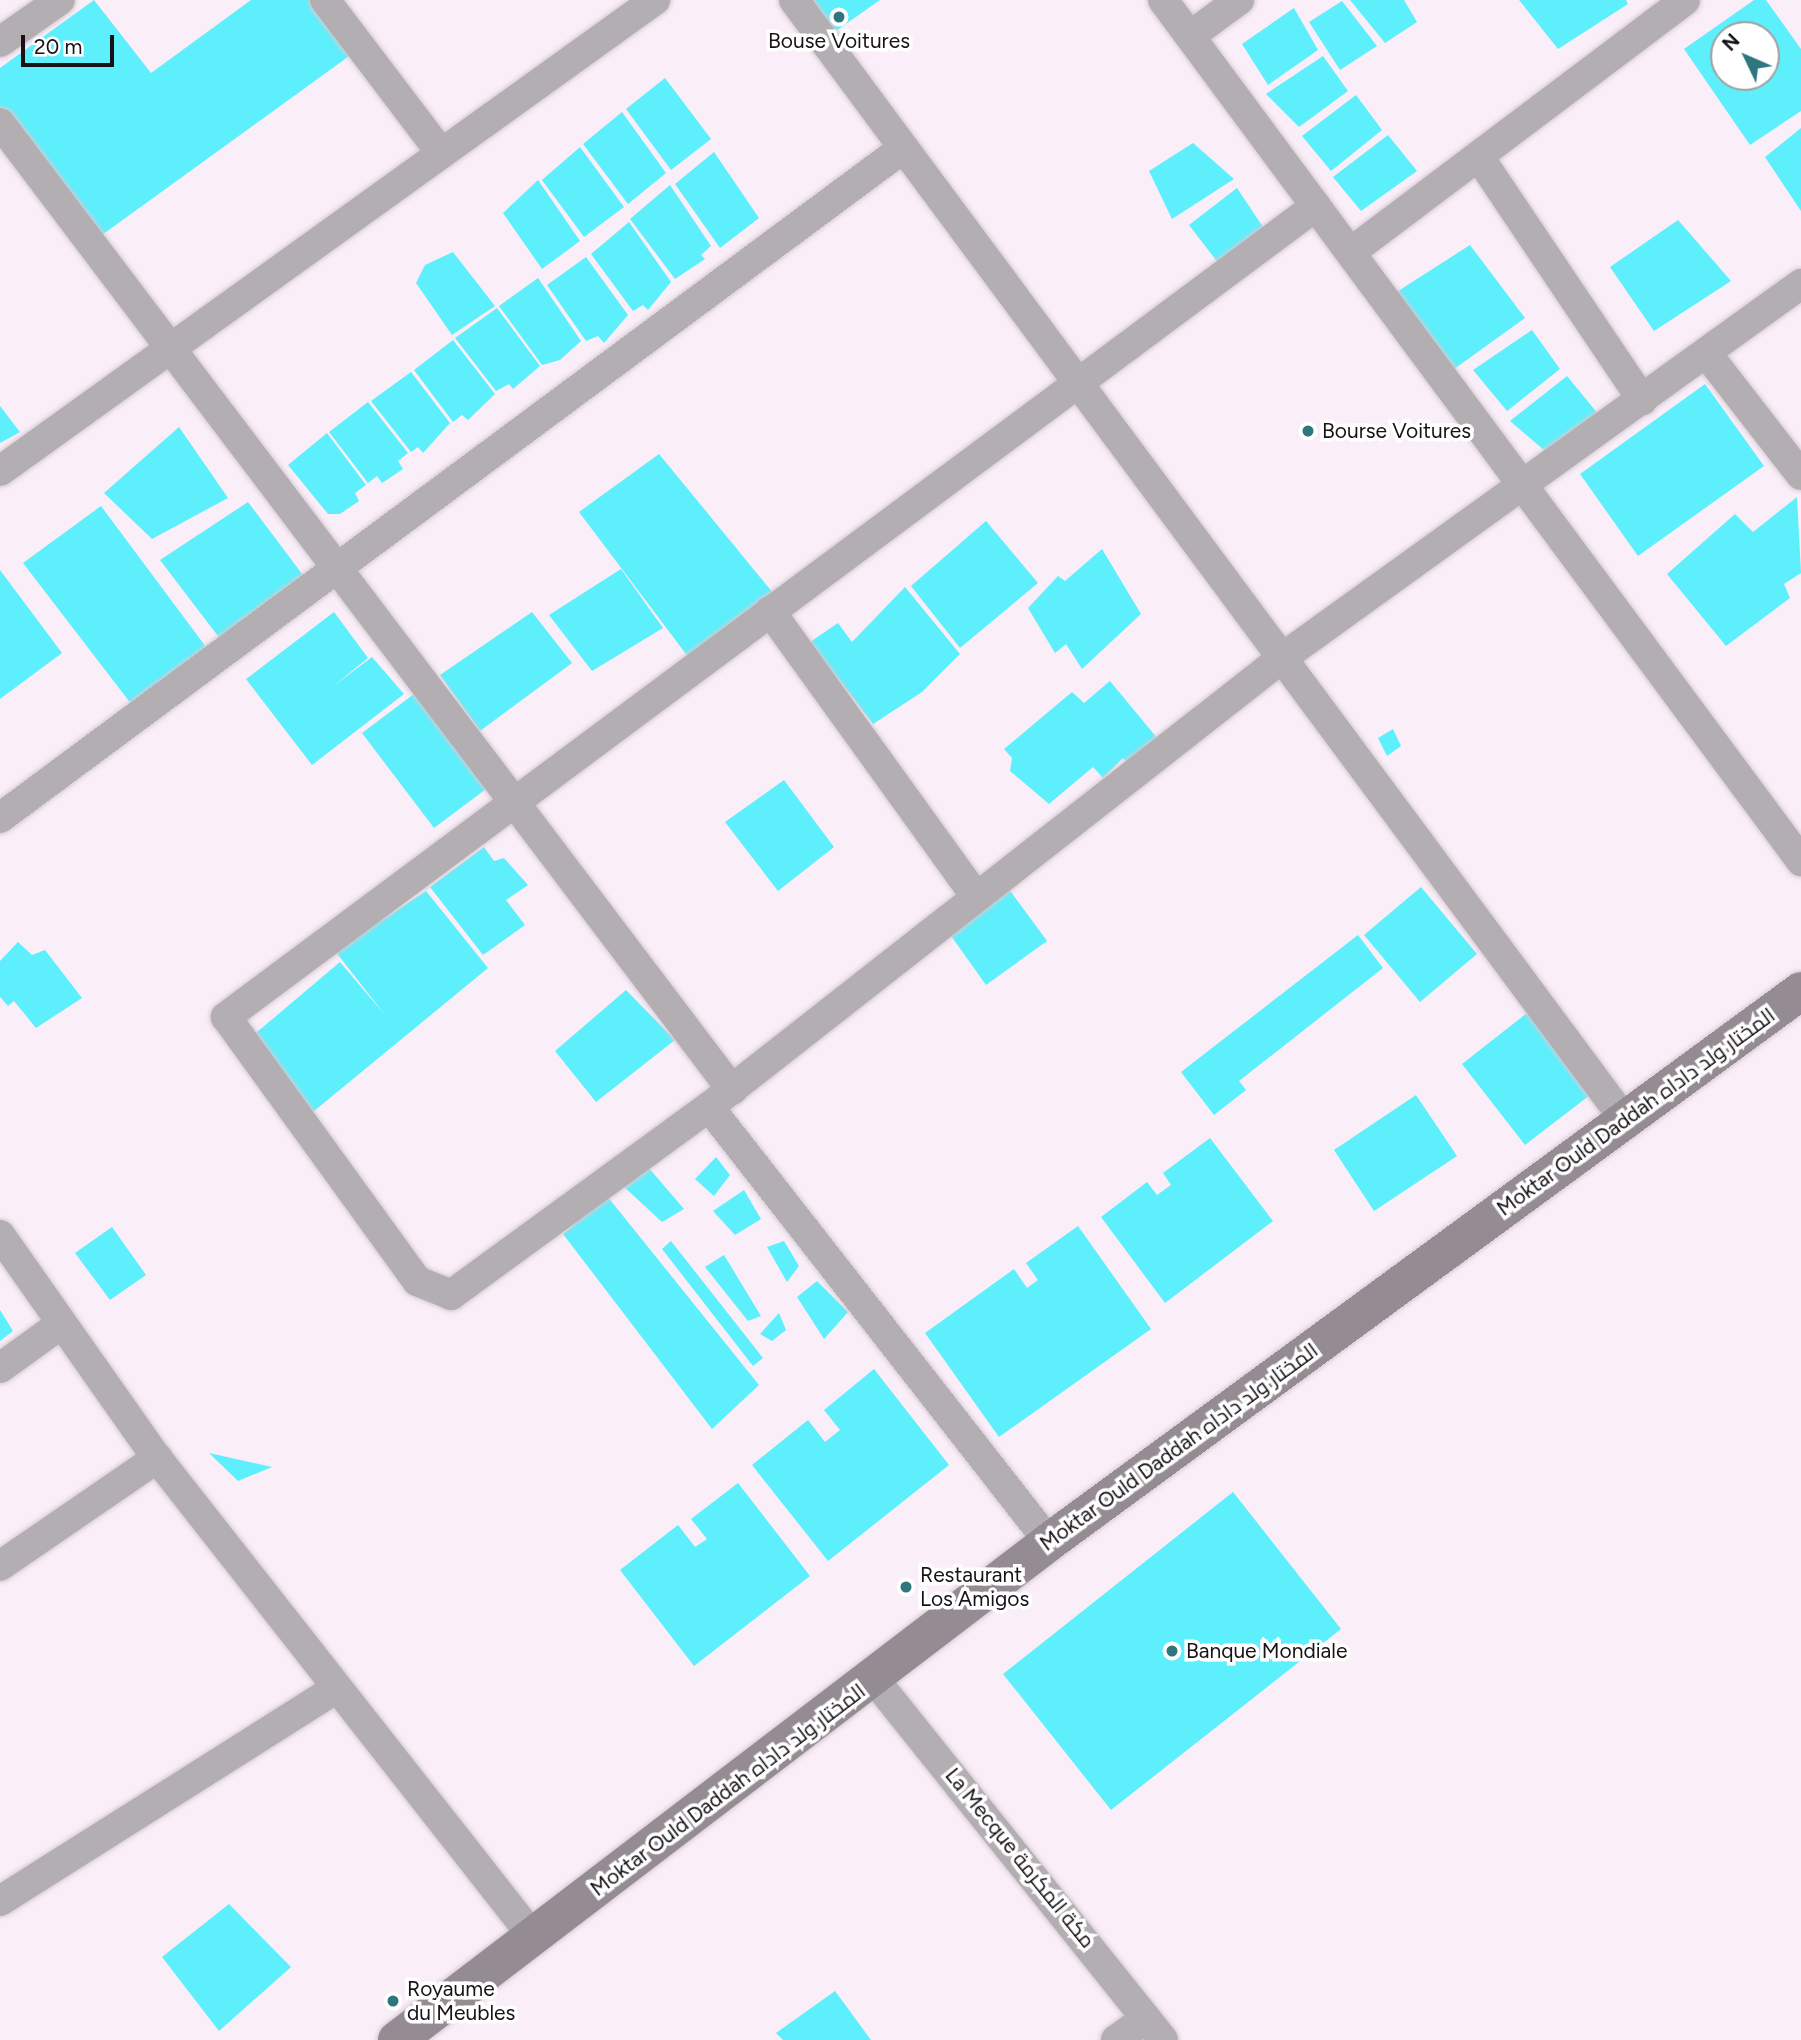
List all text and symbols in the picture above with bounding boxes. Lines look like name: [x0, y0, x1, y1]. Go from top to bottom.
marker: Bouse Voitures: [831, 9, 847, 25]
scale bar: [24, 21, 117, 65]
north arrow: [1710, 21, 1780, 91]
place label: Bouse Voitures: [768, 28, 910, 54]
text: N: [1718, 29, 1744, 56]
text: 20 m: [34, 34, 82, 59]
place label: Bourse Voitures: [1322, 418, 1471, 444]
marker: Bourse Voitures: [1300, 423, 1316, 439]
street label: Moktar Ould Daddah المختار ولد داداه: [1492, 1003, 1780, 1221]
street label: Moktar Ould Daddah المختار ولد داداه: [1035, 1338, 1323, 1556]
place label: Restaurant Los Amigos: [920, 1562, 1029, 1612]
marker: Restaurant Los Amigos: [898, 1579, 914, 1595]
place label: Banque Mondiale: [1186, 1638, 1347, 1664]
marker: Banque Mondiale: [1164, 1643, 1180, 1659]
street label: Moktar Ould Daddah المختار ولد داداه: [586, 1678, 870, 1902]
street label: La Mecque مكة المكرمة: [940, 1763, 1100, 1953]
place label: Royaume du Meubles: [407, 1976, 515, 2026]
marker: Royaume du Meubles: [385, 1993, 401, 2009]

